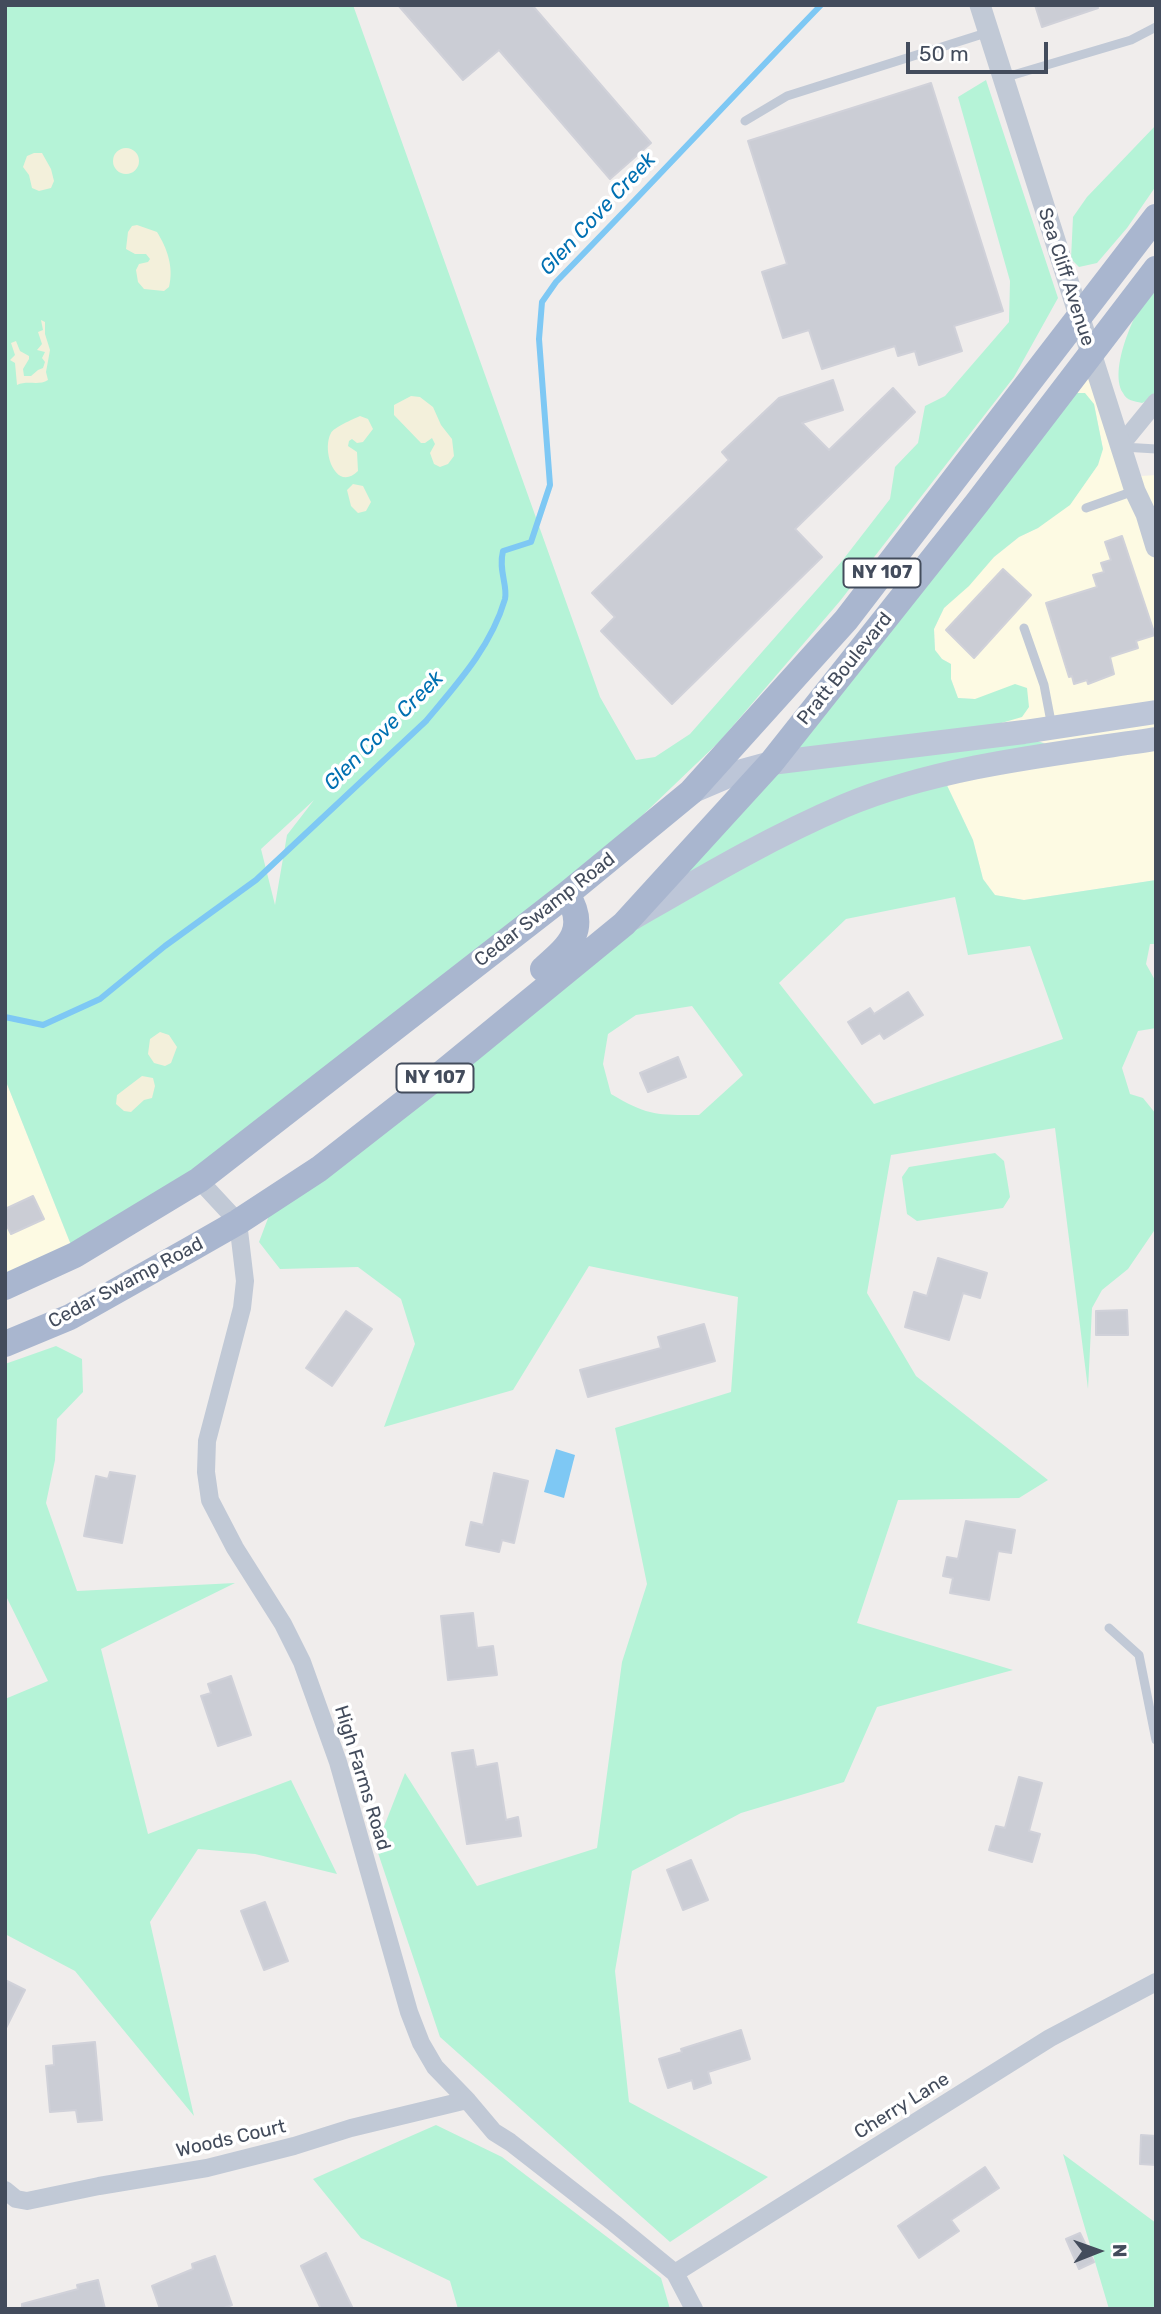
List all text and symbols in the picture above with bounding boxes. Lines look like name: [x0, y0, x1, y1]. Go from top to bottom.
scale bar: [909, 28, 1051, 72]
text: 50 m: [919, 41, 969, 66]
water label: Glen Cove Creek: [535, 147, 661, 281]
street label: Sea Cliff Avenue: [1033, 205, 1099, 349]
road number: NY 107: [844, 558, 920, 588]
street label: Pratt Boulevard: [793, 608, 897, 730]
water label: Glen Cove Creek: [319, 666, 449, 796]
street label: Cedar Swamp Road: [470, 848, 620, 972]
road number: NY 107: [396, 1064, 474, 1092]
street label: Cedar Swamp Road: [45, 1233, 207, 1333]
street label: High Farms Road: [329, 1703, 395, 1853]
street label: Cherry Lane: [850, 2068, 954, 2144]
street label: Woods Court: [174, 2115, 288, 2163]
north arrow: [1063, 2216, 1133, 2286]
text: N: [1108, 2244, 1131, 2258]

